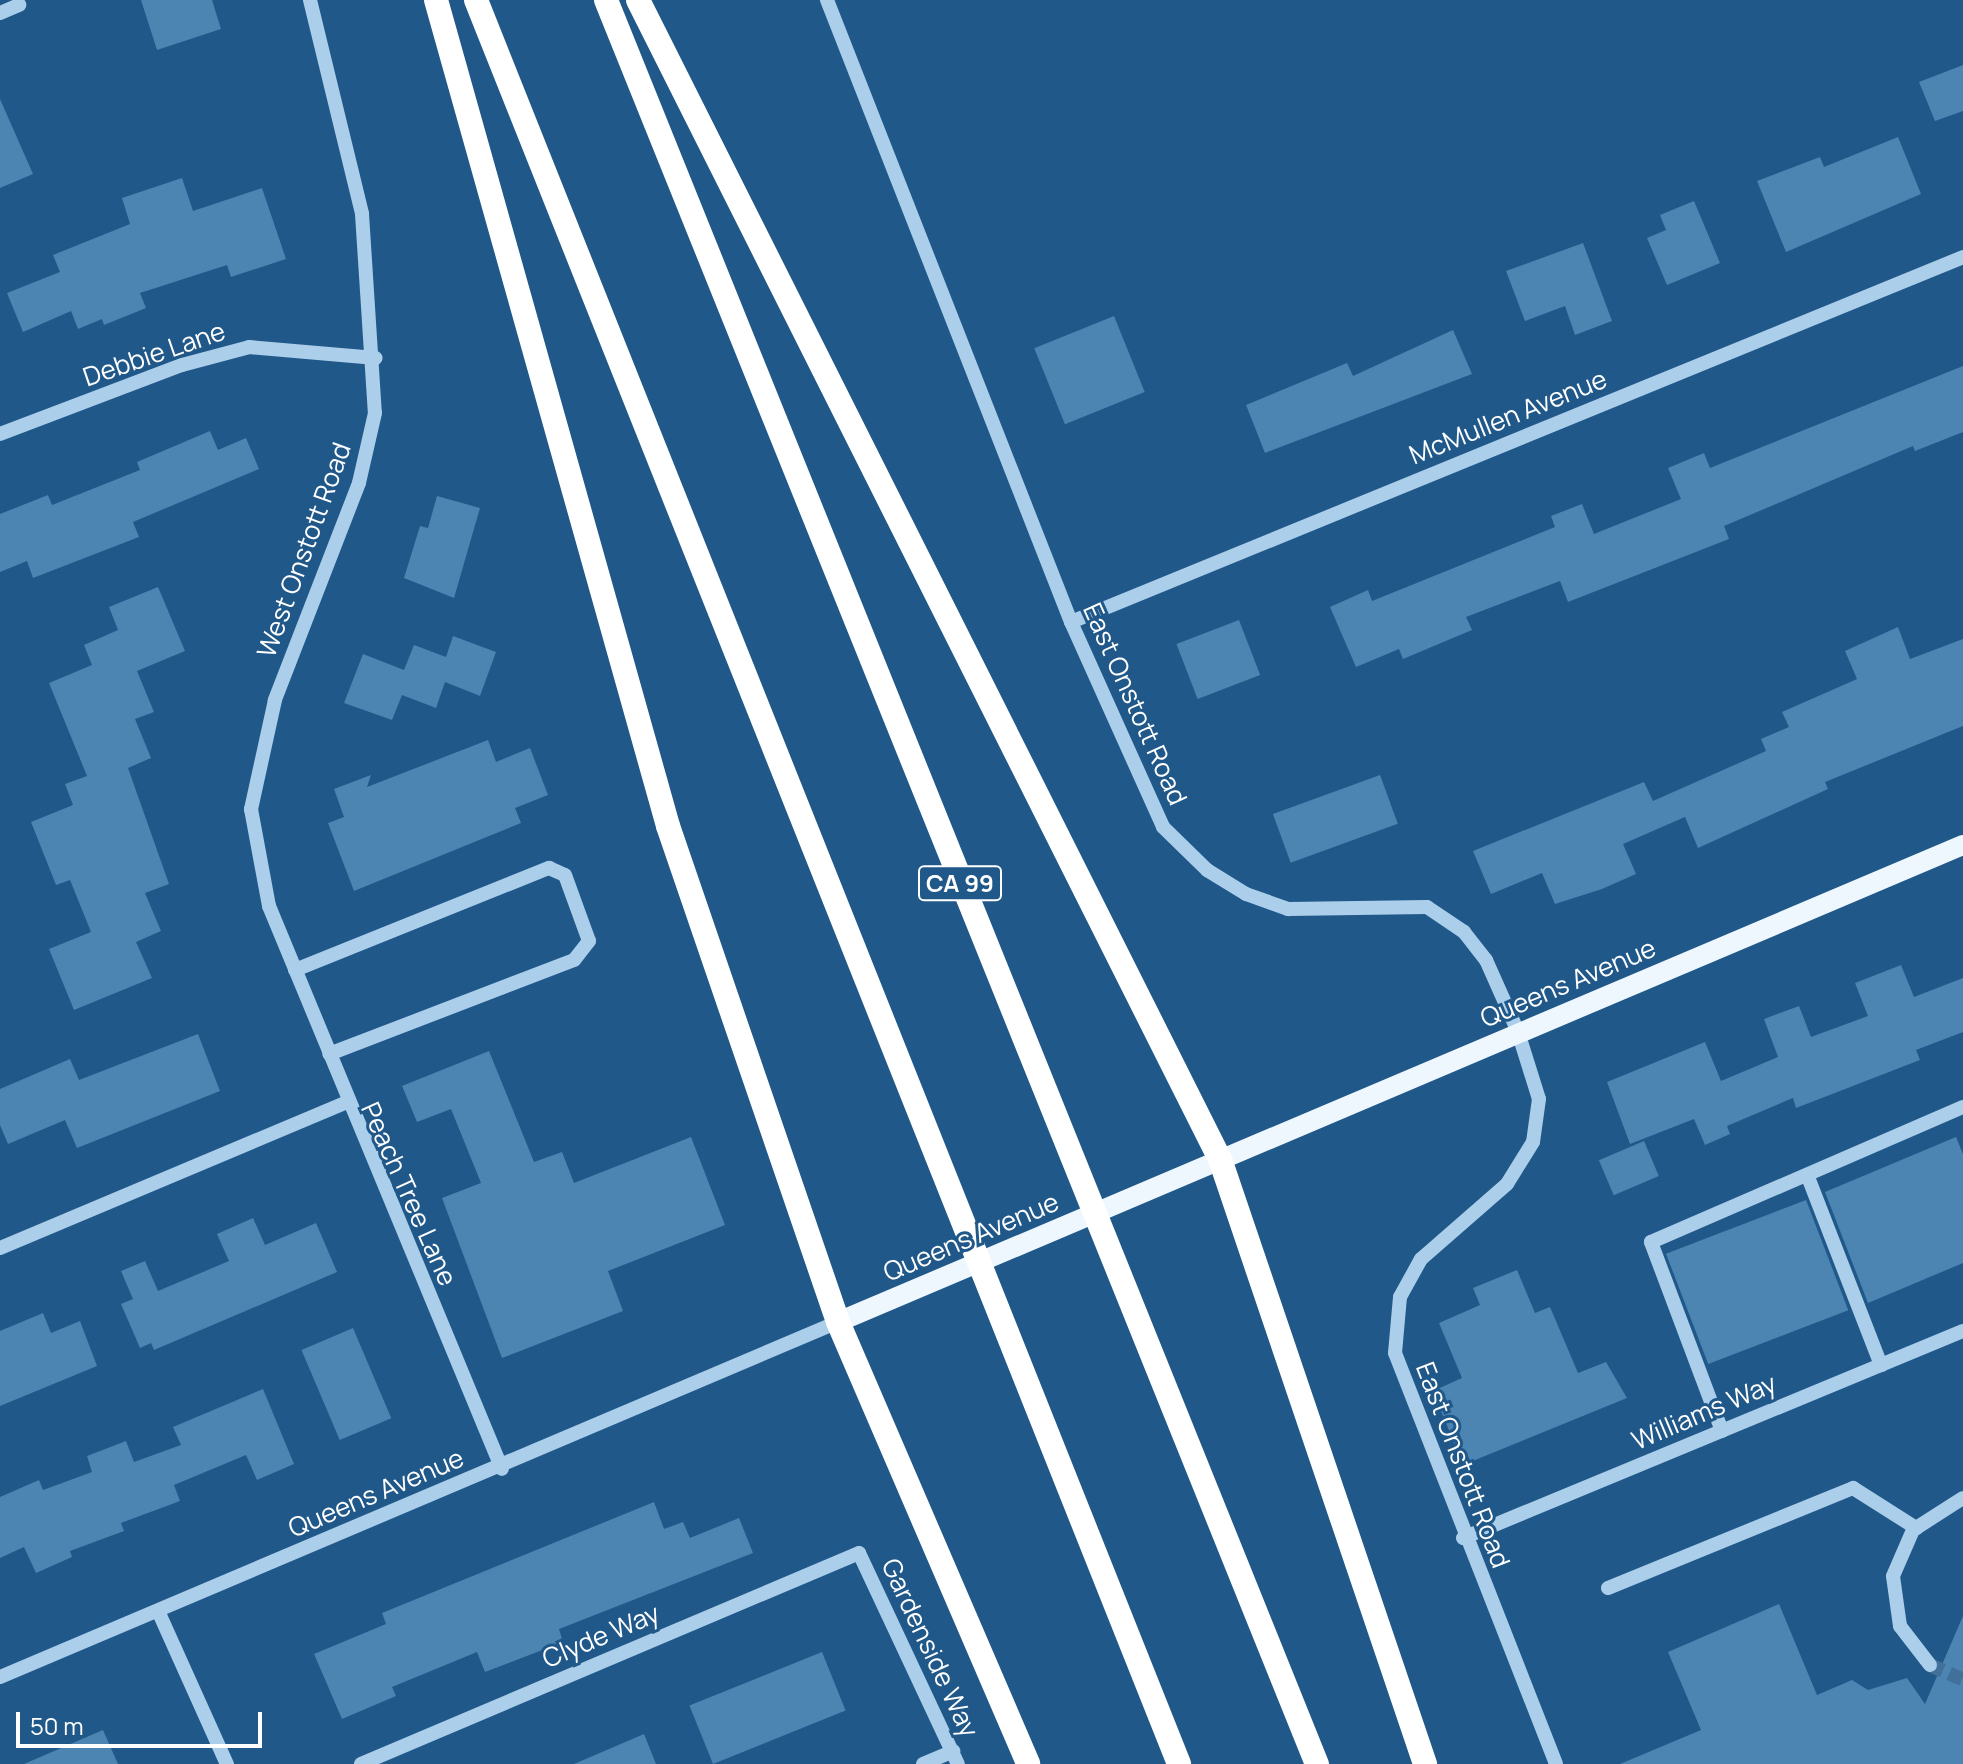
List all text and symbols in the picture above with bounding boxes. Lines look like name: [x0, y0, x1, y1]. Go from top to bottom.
street label: Debbie Lane: [79, 315, 229, 393]
street label: McMullen Avenue: [1405, 363, 1611, 471]
street label: West Onstott Road: [251, 438, 357, 662]
street label: East Onstott Road: [1076, 598, 1194, 810]
road number: CA 99: [918, 863, 1002, 903]
street label: Queens Avenue: [1476, 932, 1660, 1034]
street label: Peach Tree Lane: [355, 1098, 463, 1290]
street label: Queens Avenue: [879, 1186, 1063, 1288]
street label: East Onstott Road: [1409, 1358, 1517, 1572]
street label: Williams Way: [1627, 1368, 1781, 1456]
street label: Queens Avenue: [284, 1442, 468, 1544]
street label: Gardenside Way: [875, 1554, 985, 1742]
street label: Clyde Way: [538, 1597, 664, 1675]
scale bar: [20, 1696, 266, 1746]
text: 50 m: [30, 1709, 84, 1742]

